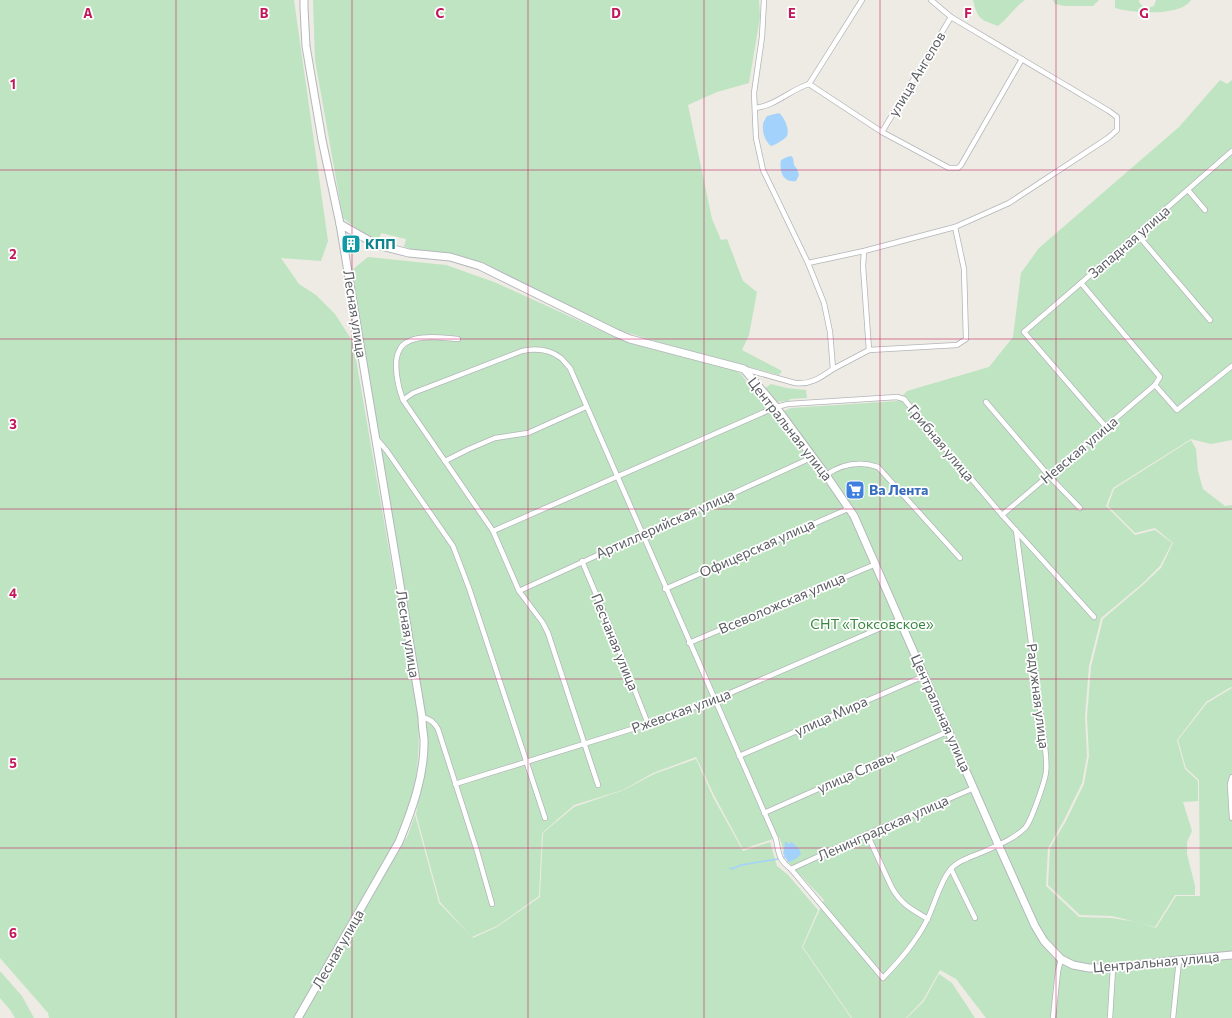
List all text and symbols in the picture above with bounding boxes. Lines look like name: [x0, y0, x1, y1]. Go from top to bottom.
text: A: [83, 5, 93, 21]
text: B: [260, 5, 269, 21]
text: C: [436, 5, 445, 21]
text: D: [611, 5, 621, 21]
text: E: [788, 5, 796, 21]
text: F: [964, 5, 972, 21]
text: G: [1139, 5, 1149, 21]
street label: улица Ангелов: [885, 28, 949, 119]
text: 1: [10, 76, 16, 92]
street label: Западная улица: [1084, 202, 1173, 282]
building icon: КПП: [340, 233, 362, 255]
place label: КПП: [365, 235, 396, 252]
text: 2: [9, 246, 17, 262]
street label: Лесная улица: [340, 269, 371, 359]
street label: Центральная улица: [745, 373, 836, 484]
street label: Грибная улица: [904, 401, 978, 485]
street label: Невская улица: [1037, 412, 1121, 487]
text: 3: [9, 416, 17, 432]
supermarket icon: Ва Лента: [844, 479, 866, 501]
place label: Ва Лента: [869, 481, 928, 498]
street label: Артиллерийская улица: [593, 485, 737, 562]
street label: Офицерская улица: [697, 515, 817, 581]
street label: Всеволожская улица: [716, 568, 848, 637]
text: 4: [9, 585, 17, 601]
street label: Лесная улица: [393, 589, 424, 679]
street label: Песчаная улица: [588, 591, 643, 693]
park label: СНТ «Токсовское»: [810, 615, 934, 632]
street label: Радужная улица: [1024, 642, 1053, 750]
street label: Центральная улица: [908, 651, 975, 774]
street label: Ржевская улица: [629, 685, 733, 736]
street label: улица Мира: [792, 692, 870, 739]
street label: улица Славы: [814, 747, 897, 796]
text: 5: [9, 755, 17, 771]
street label: Ленинградская улица: [815, 791, 951, 864]
street label: Лесная улица: [308, 906, 367, 991]
text: 6: [9, 925, 17, 941]
street label: Центральная улица: [1092, 948, 1220, 976]

